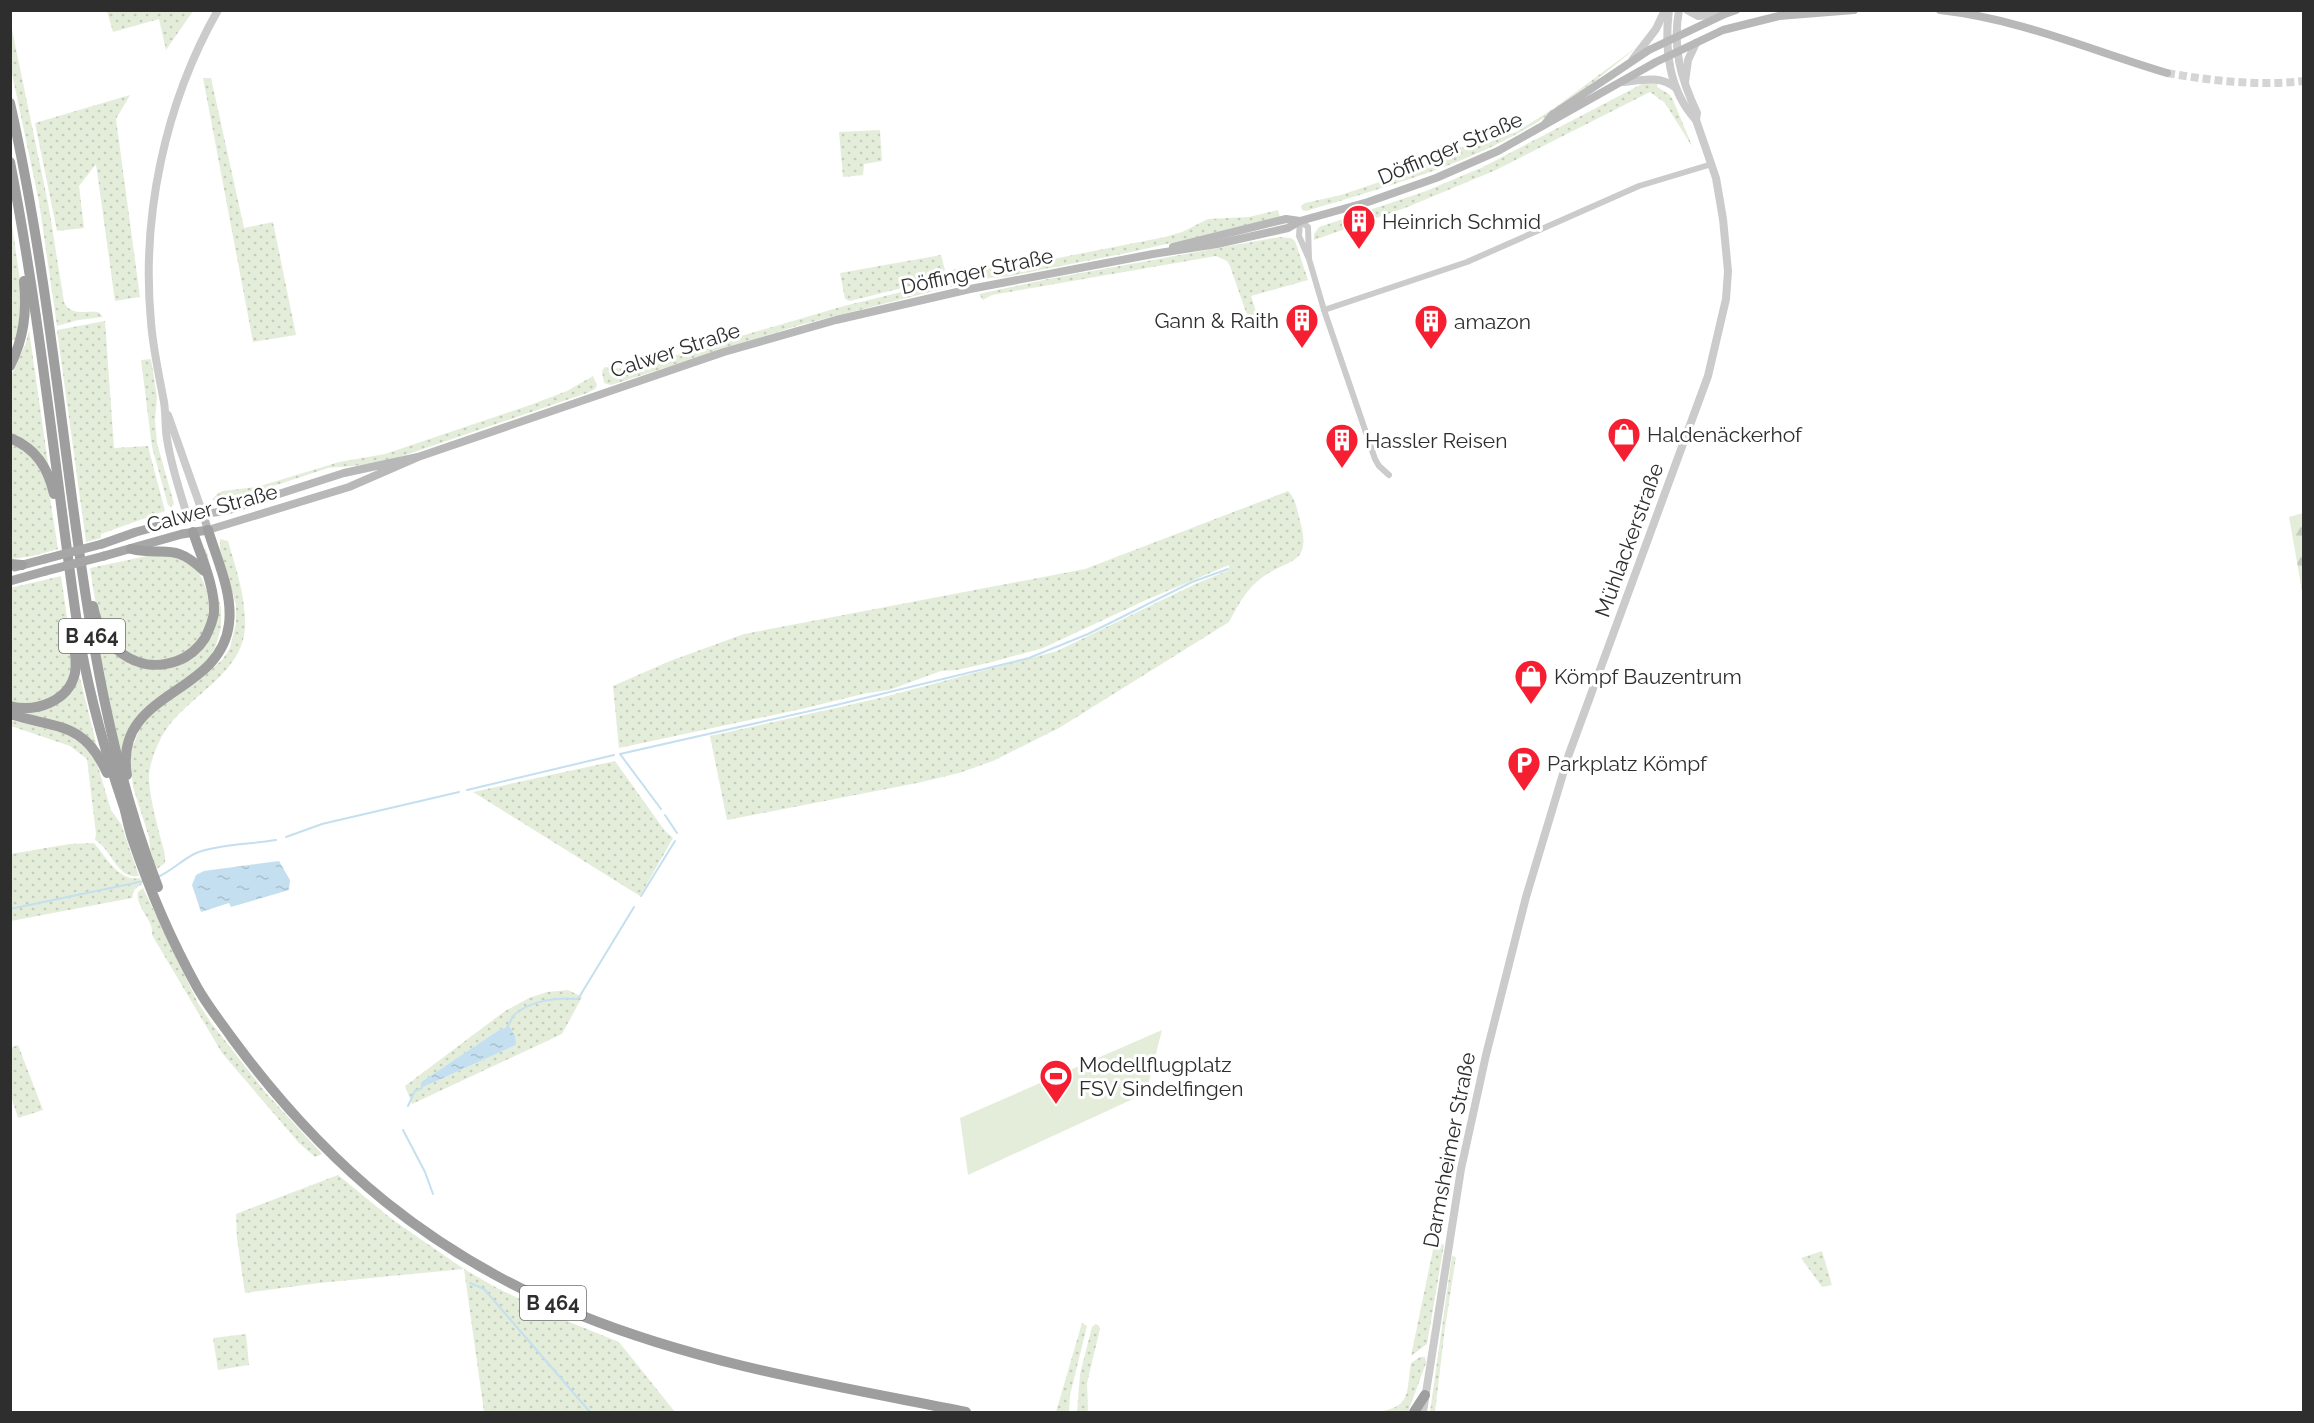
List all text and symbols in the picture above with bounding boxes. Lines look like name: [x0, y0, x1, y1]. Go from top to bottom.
street label: Döffinger Straße: [1374, 106, 1526, 190]
building icon: Heinrich Schmid: [1341, 203, 1377, 250]
place label: Heinrich Schmid: [1382, 209, 1541, 234]
street label: Döffinger Straße: [899, 243, 1055, 299]
building icon: Gann & Raith: [1284, 302, 1320, 349]
building icon: amazon: [1413, 303, 1449, 350]
place label: Gann & Raith: [1154, 308, 1279, 333]
place label: amazon: [1454, 309, 1531, 334]
street label: Calwer Straße: [607, 317, 743, 383]
shop icon: Haldenäckerhof: [1606, 416, 1642, 463]
building icon: Hassler Reisen: [1324, 422, 1360, 469]
place label: Haldenäckerhof: [1647, 422, 1803, 447]
place label: Hassler Reisen: [1365, 428, 1507, 453]
street label: Mühlackerstraße: [1590, 460, 1668, 620]
street label: Calwer Straße: [144, 478, 280, 538]
road number: B 464: [59, 619, 125, 653]
shop icon: Kömpf Bauzentrum: [1513, 658, 1549, 705]
place label: Kömpf Bauzentrum: [1554, 664, 1742, 689]
parking icon: Parkplatz Kömpf: [1506, 745, 1542, 792]
place label: Parkplatz Kömpf: [1547, 751, 1708, 776]
street label: Darmsheimer Straße: [1418, 1050, 1480, 1250]
place label: Modellflugplatz FSV Sindelfingen: [1079, 1052, 1243, 1101]
sports icon: Modellflugplatz FSV Sindelfingen: [1038, 1058, 1074, 1105]
road number: B 464: [520, 1286, 586, 1320]

